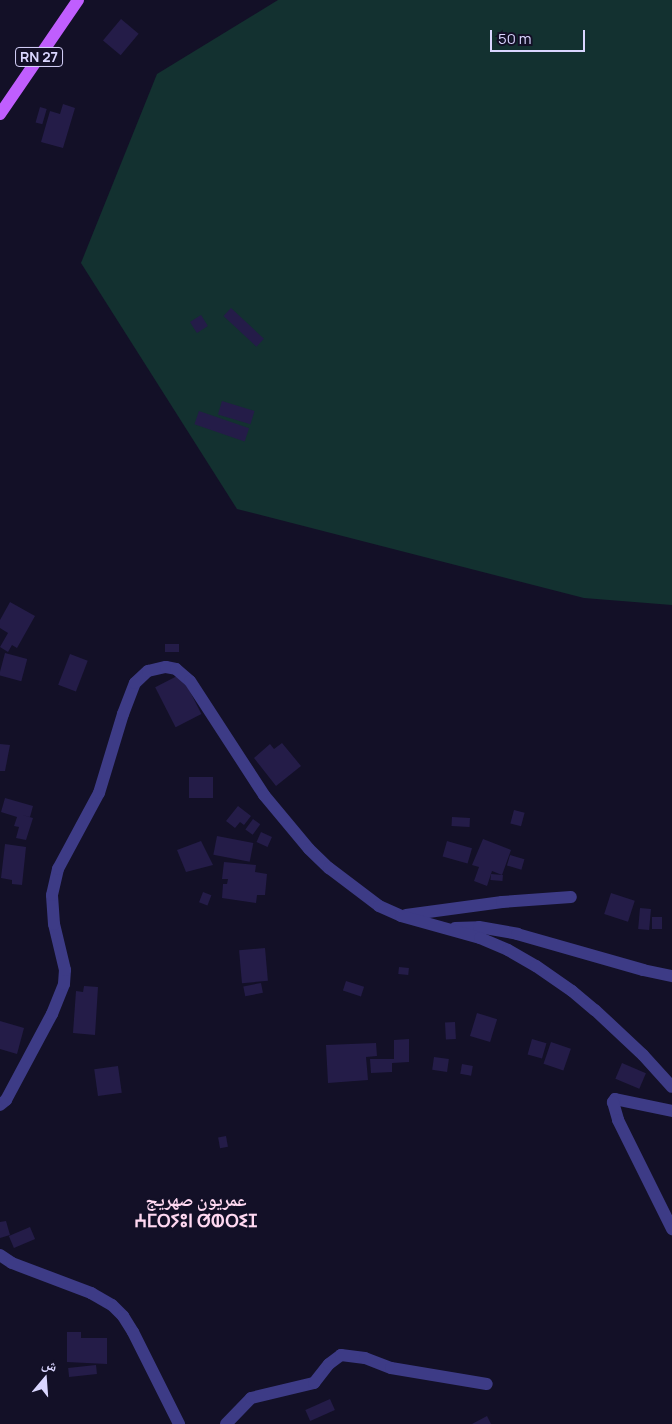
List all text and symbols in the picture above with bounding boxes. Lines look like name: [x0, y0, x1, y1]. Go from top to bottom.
scale bar: [492, 20, 587, 52]
text: 50 m: [498, 28, 532, 49]
road number: RN 27: [14, 46, 64, 68]
district label: عمريون صهريج ⵄⵎⵔⵢⵓⵏ ⵚⵀⵔⵉⵊ: [135, 1189, 257, 1232]
text: ش: [40, 1353, 60, 1376]
north arrow: [20, 1354, 70, 1404]

